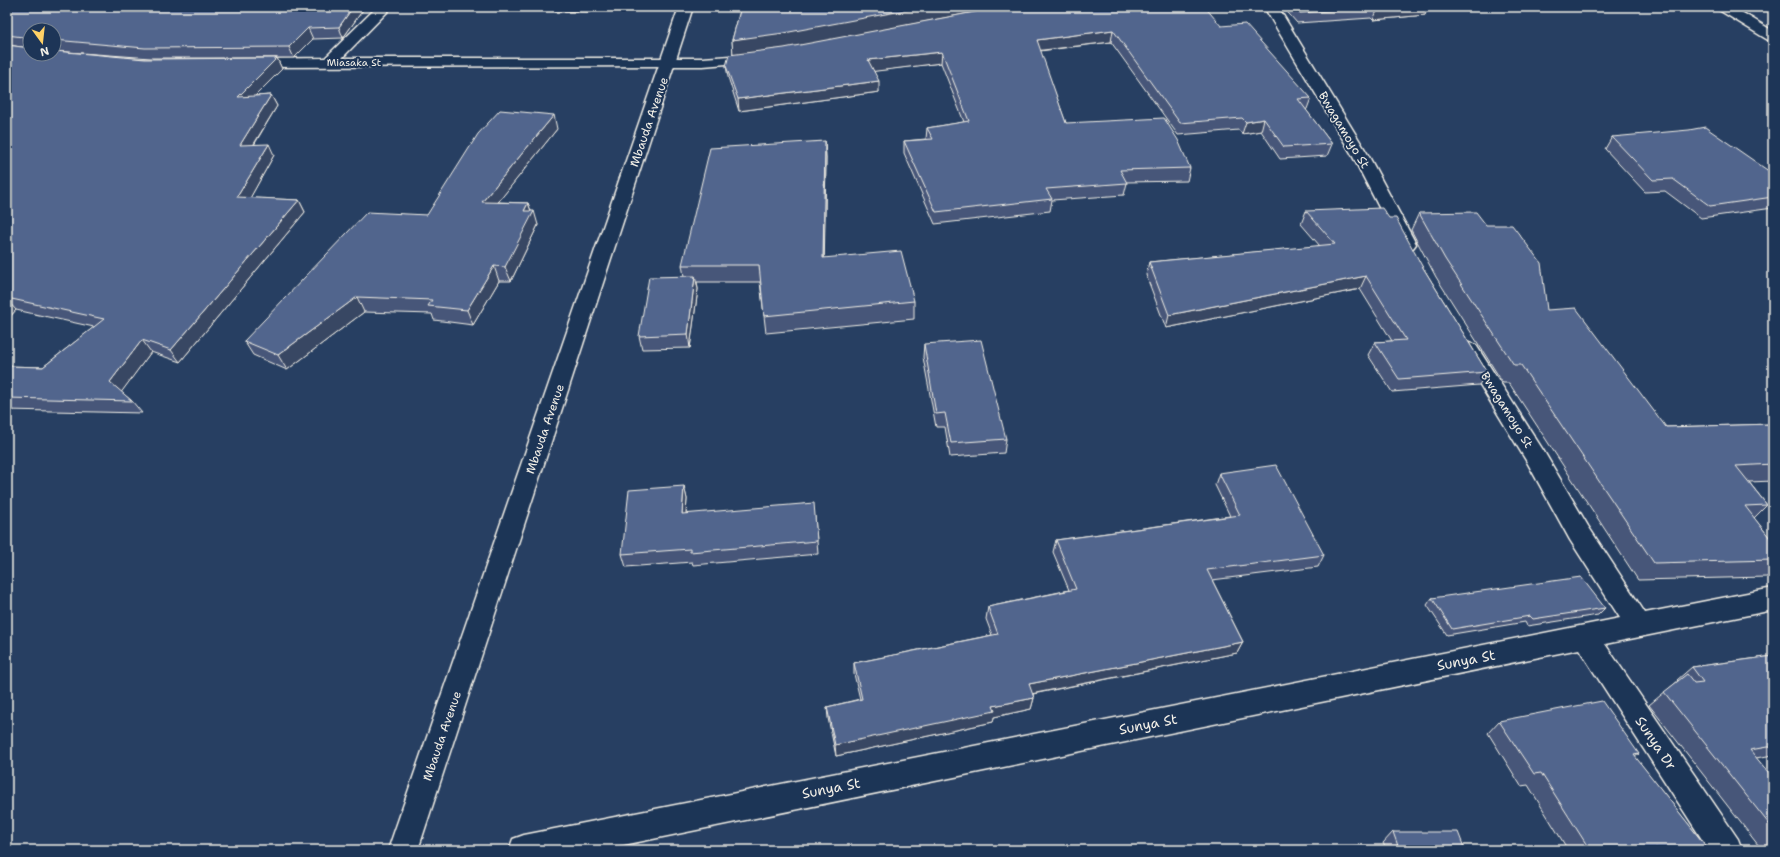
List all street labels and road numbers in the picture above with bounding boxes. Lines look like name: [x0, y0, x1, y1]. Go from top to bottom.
street label: Miasaka St: [327, 56, 381, 69]
street label: Mbauda Avenue: [626, 75, 672, 169]
street label: Bwagamoyo St: [1315, 89, 1373, 171]
street label: Bwagamoyo St: [1477, 369, 1537, 451]
street label: Mbauda Avenue: [522, 382, 568, 476]
street label: Sunya St: [1435, 646, 1497, 674]
street label: Mbauda Avenue: [419, 689, 465, 783]
street label: Sunya St: [1117, 710, 1179, 738]
street label: Sunya Dr: [1631, 713, 1681, 774]
street label: Sunya St: [800, 774, 862, 802]

